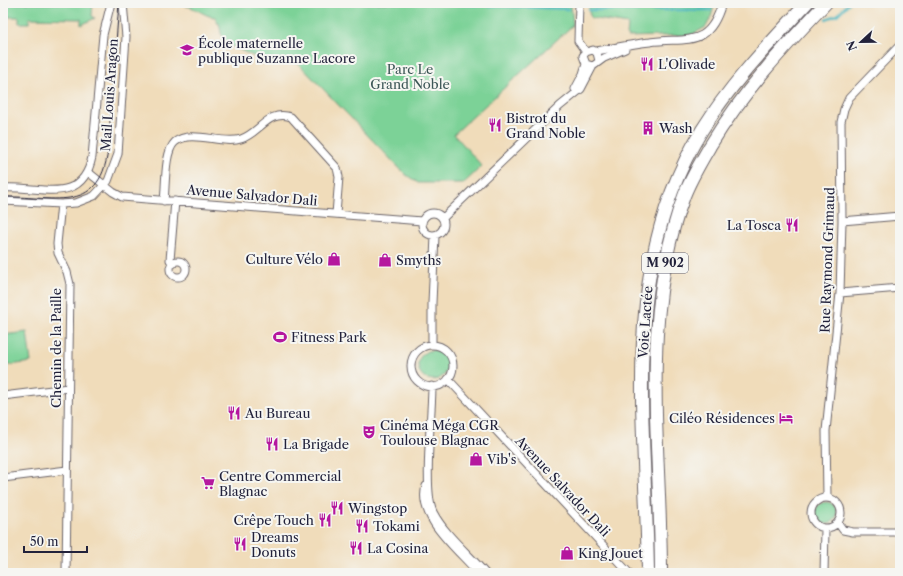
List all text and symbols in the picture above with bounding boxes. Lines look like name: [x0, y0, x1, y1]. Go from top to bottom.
north arrow: [841, 22, 881, 62]
place label: École maternelle publique Suzanne Lacore: [198, 35, 355, 66]
street label: Mail Louis Aragon: [97, 38, 121, 152]
text: N: [843, 38, 860, 53]
school or university icon: École maternelle publique Suzanne Lacore: [179, 42, 195, 58]
restaurant icon: L'Olivade: [639, 56, 655, 72]
place label: L'Olivade: [658, 56, 715, 72]
park label: Parc Le Grand Noble: [370, 61, 450, 92]
place label: Bistrot du Grand Noble: [506, 110, 586, 141]
restaurant icon: Bistrot du Grand Noble: [487, 117, 503, 133]
building icon: Wash: [640, 120, 656, 136]
place label: Wash: [658, 120, 693, 136]
street label: Avenue Salvador Dali: [185, 181, 318, 209]
street label: Rue Raymond Grimaud: [816, 187, 838, 333]
place label: La Tosca: [727, 217, 781, 233]
restaurant icon: La Tosca: [784, 217, 800, 233]
place label: Culture Vélo: [246, 251, 323, 267]
shop icon: Culture Vélo: [326, 251, 342, 267]
shop icon: Smyths: [377, 252, 393, 268]
place label: Smyths: [396, 252, 442, 268]
road number: M 902: [642, 253, 688, 273]
street label: Voie Lactée: [634, 285, 656, 360]
street label: Chemin de la Paille: [48, 288, 64, 408]
sports icon: Fitness Park: [272, 329, 288, 345]
place label: Fitness Park: [291, 329, 367, 345]
restaurant icon: Au Bureau: [226, 405, 242, 421]
place label: Au Bureau: [244, 405, 310, 421]
place label: Ciléo Résidences: [669, 410, 775, 426]
hotel icon: Ciléo Résidences: [778, 410, 794, 426]
place label: Cinéma Méga CGR Toulouse Blagnac: [380, 417, 500, 448]
theatre icon: Cinéma Méga CGR Toulouse Blagnac: [361, 424, 377, 440]
street label: Avenue Salvador Dali: [512, 432, 614, 539]
restaurant icon: La Brigade: [264, 436, 280, 452]
place label: La Brigade: [283, 436, 349, 452]
shop icon: Vib's: [468, 451, 484, 467]
place label: Vib's: [486, 451, 517, 467]
place label: Centre Commercial Blagnac: [219, 468, 342, 499]
supermarket icon: Centre Commercial Blagnac: [200, 475, 216, 491]
restaurant icon: Wingstop: [329, 500, 345, 516]
place label: Wingstop: [347, 500, 407, 516]
place label: Crêpe Touch: [234, 512, 314, 528]
restaurant icon: Crêpe Touch: [317, 512, 333, 528]
restaurant icon: Tokami: [354, 518, 370, 534]
place label: Tokami: [373, 518, 420, 534]
scale bar: [24, 528, 87, 554]
place label: Dreams Donuts: [251, 529, 299, 560]
text: 50 m: [30, 534, 59, 549]
restaurant icon: Dreams Donuts: [232, 536, 248, 552]
restaurant icon: La Cosina: [348, 540, 364, 556]
place label: La Cosina: [367, 540, 428, 556]
shop icon: King Jouet: [559, 545, 575, 561]
place label: King Jouet: [578, 545, 643, 561]

